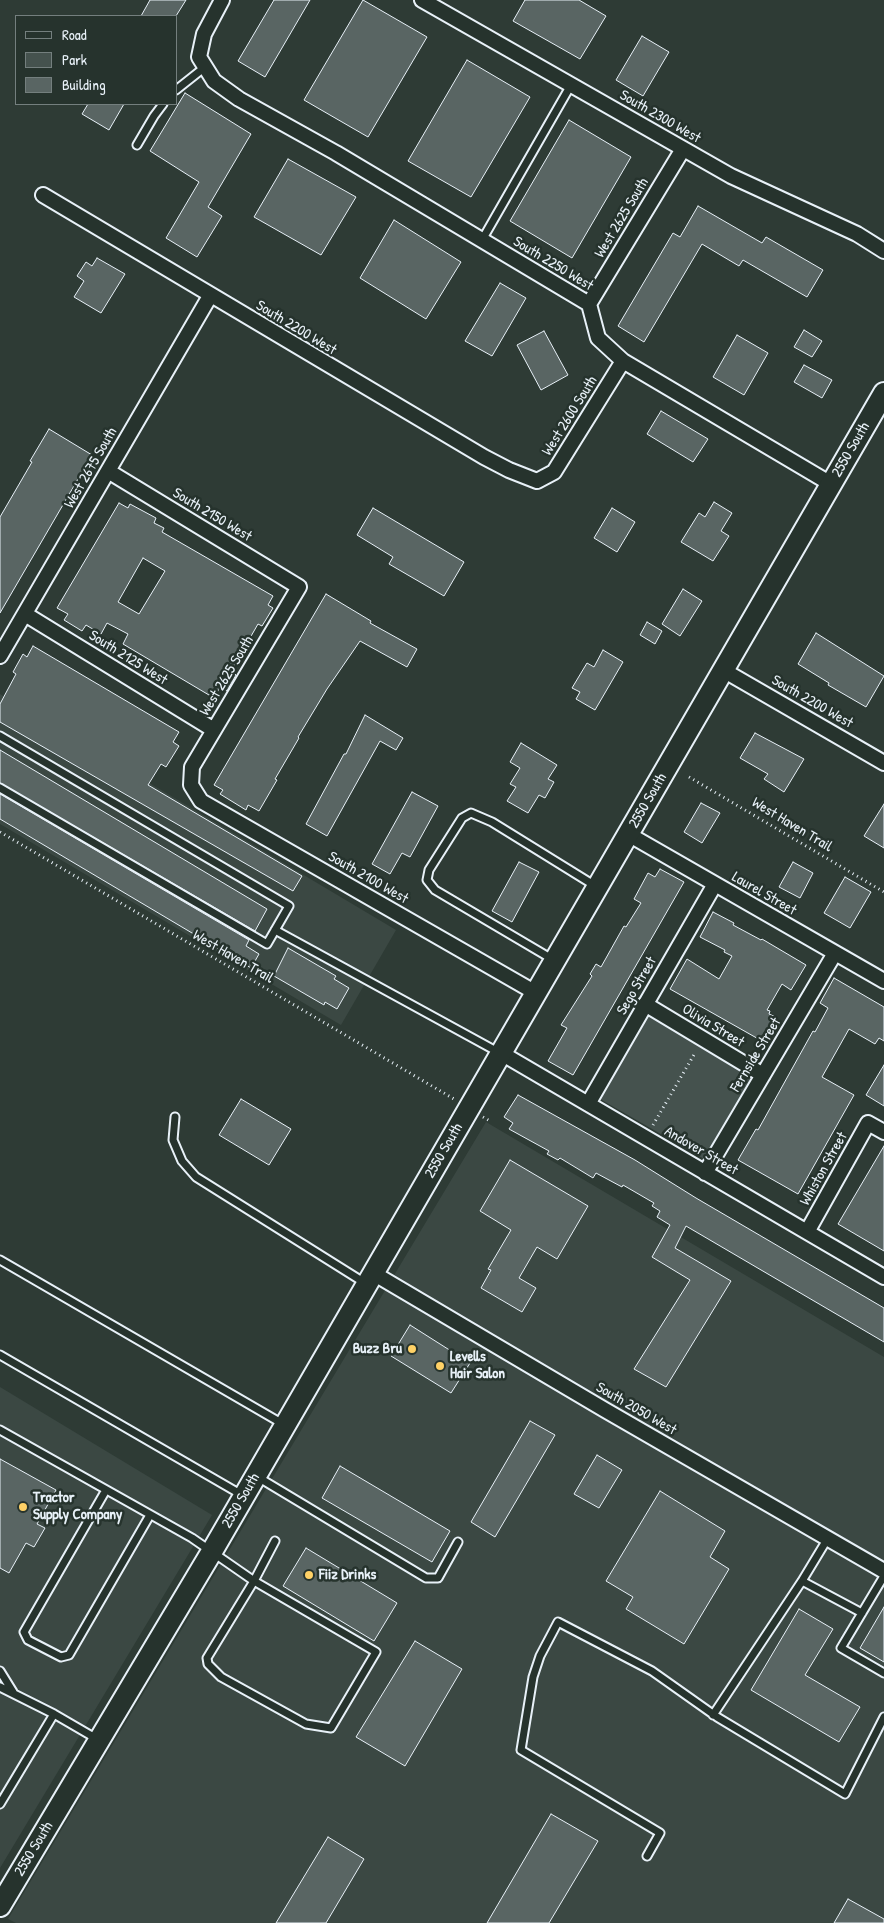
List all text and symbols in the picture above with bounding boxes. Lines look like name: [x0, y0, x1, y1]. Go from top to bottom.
legend: [15, 15, 178, 105]
text: Road: [62, 24, 87, 45]
text: Park: [62, 49, 87, 70]
text: Building: [62, 74, 106, 95]
street label: South 2300 West: [616, 87, 704, 147]
street label: West 2625 South: [591, 175, 653, 261]
street label: South 2250 West: [510, 233, 596, 295]
street label: South 2200 West: [252, 297, 340, 359]
street label: West 2600 South: [539, 373, 601, 459]
street label: 2550 South: [828, 419, 874, 481]
street label: West 2675 South: [61, 424, 121, 512]
street label: South 2150 West: [169, 484, 255, 546]
street label: South 2125 West: [85, 627, 171, 689]
street label: West 2625 South: [196, 633, 258, 719]
street label: South 2200 West: [768, 671, 856, 733]
street label: 2550 South: [625, 770, 671, 832]
street label: West Haven Trail: [748, 794, 836, 856]
street label: South 2100 West: [325, 848, 411, 908]
street label: Laurel Street: [729, 868, 799, 920]
street label: West Haven Trail: [189, 927, 277, 987]
street label: Sego Street: [613, 954, 661, 1018]
street label: Olivia Street: [679, 1000, 747, 1052]
street label: Fernside Street: [727, 1015, 785, 1095]
street label: 2550 South: [421, 1120, 467, 1182]
street label: Andover Street: [661, 1123, 741, 1179]
street label: Whiston Street: [796, 1129, 852, 1209]
place label: Buzz Bru: [353, 1340, 402, 1358]
marker: Buzz Bru: [406, 1343, 418, 1355]
place label: Levells Hair Salon: [450, 1348, 505, 1383]
marker: Levells Hair Salon: [434, 1360, 446, 1372]
street label: South 2050 West: [592, 1379, 680, 1439]
street label: 2550 South: [218, 1470, 264, 1532]
place label: Tractor Supply Company: [33, 1489, 122, 1524]
marker: Tractor Supply Company: [17, 1501, 29, 1513]
place label: Fiiz Drinks: [319, 1566, 376, 1584]
marker: Fiiz Drinks: [303, 1569, 315, 1581]
street label: 2550 South: [11, 1819, 57, 1879]

